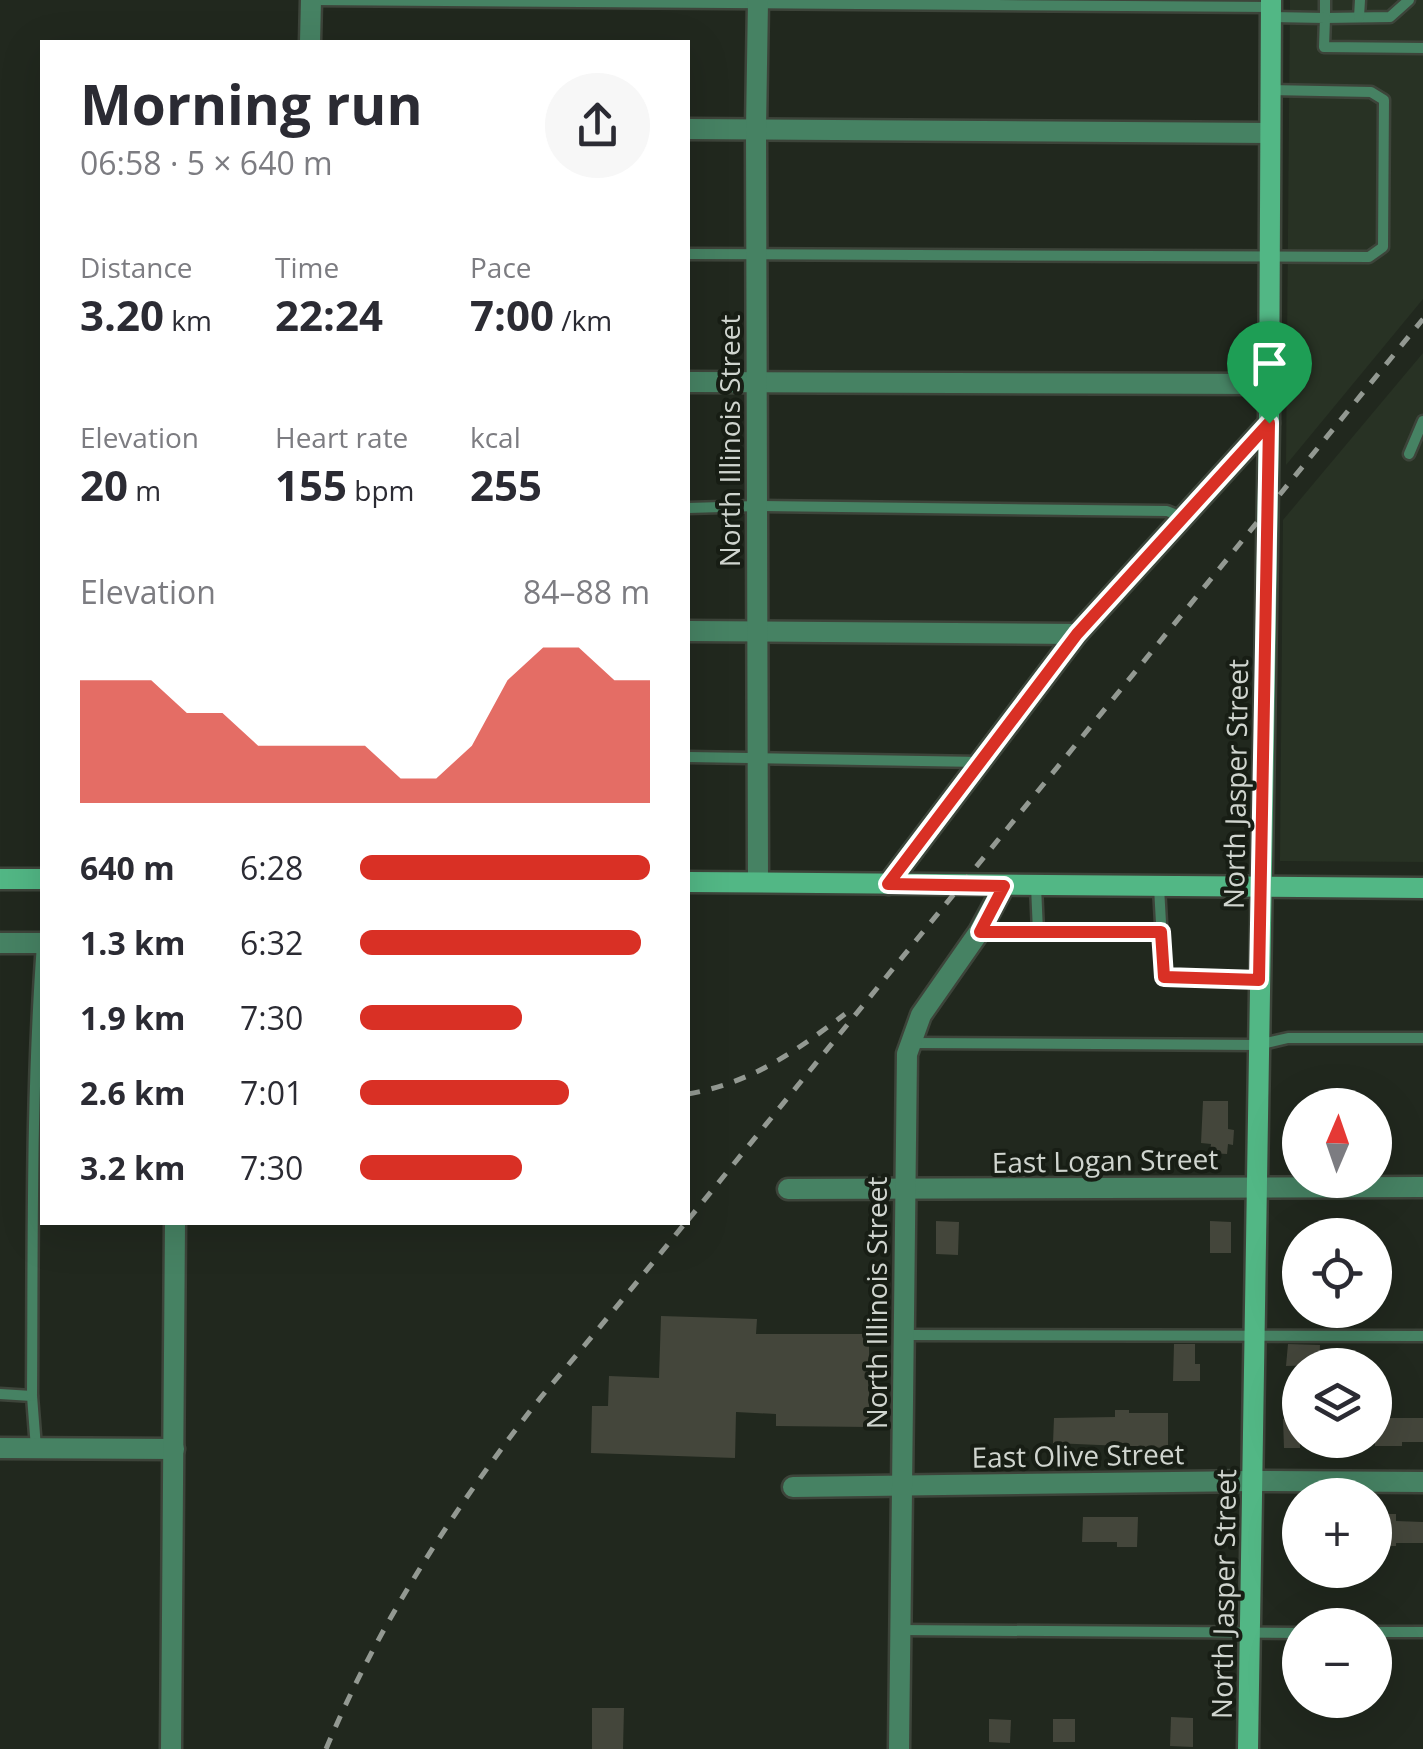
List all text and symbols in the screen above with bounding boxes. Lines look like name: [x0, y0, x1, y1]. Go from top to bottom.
text: Morning run: [80, 66, 423, 141]
button: share: [545, 73, 650, 178]
text: 06:58 · 5 × 640 m: [80, 141, 333, 184]
text: Distance: [80, 248, 193, 286]
text: Time: [275, 248, 339, 286]
text: Pace: [470, 248, 532, 286]
text: 3.20: [80, 286, 164, 343]
text: 22:24: [275, 286, 383, 343]
text: 7:00: [470, 286, 554, 343]
text: km: [164, 301, 212, 339]
text: /km: [554, 301, 612, 339]
street label: North Illinois Street: [710, 315, 748, 567]
pin: [1227, 321, 1312, 424]
icon: arrive: [1242, 336, 1297, 391]
text: Elevation: [80, 418, 199, 456]
text: Heart rate: [275, 418, 408, 456]
text: kcal: [470, 418, 521, 456]
text: 20: [80, 456, 128, 513]
text: 155: [275, 456, 347, 513]
text: 255: [470, 456, 542, 513]
text: m: [128, 471, 161, 509]
text: bpm: [347, 471, 415, 509]
text: Elevation: [80, 570, 216, 613]
text: 84–88 m: [523, 570, 650, 613]
street label: North Jasper Street: [1214, 659, 1256, 909]
text: 640 m: [80, 846, 175, 889]
text: 6:28: [240, 846, 303, 889]
text: 1.3 km: [80, 921, 185, 964]
text: 6:32: [240, 921, 303, 964]
text: 1.9 km: [80, 996, 185, 1039]
text: 7:30: [240, 996, 303, 1039]
text: 2.6 km: [80, 1071, 185, 1114]
text: 7:01: [240, 1071, 303, 1114]
north arrow: [1282, 1088, 1392, 1198]
map controls: [1282, 1088, 1392, 1718]
street label: East Logan Street: [991, 1139, 1219, 1181]
text: 3.2 km: [80, 1146, 185, 1189]
text: 7:30: [240, 1146, 303, 1189]
street label: North Illinois Street: [857, 1177, 895, 1429]
button: locate: [1282, 1218, 1392, 1328]
button: layers: [1282, 1348, 1392, 1458]
street label: East Olive Street: [971, 1434, 1185, 1476]
street label: North Jasper Street: [1202, 1469, 1244, 1719]
button: +: [1282, 1478, 1392, 1588]
button: −: [1282, 1608, 1392, 1718]

